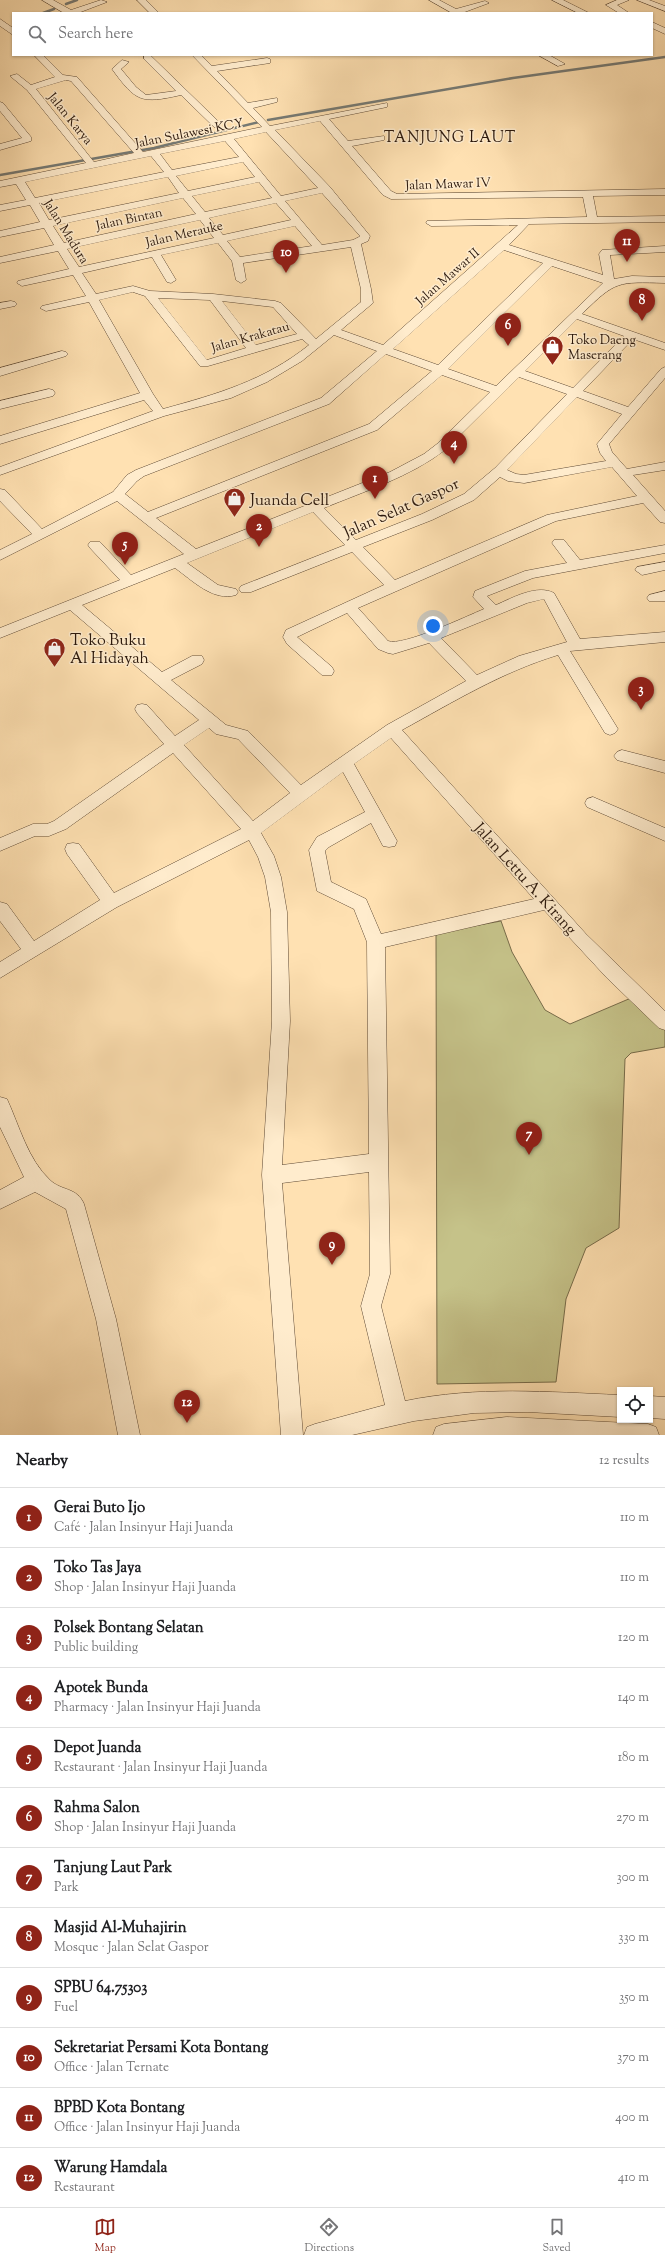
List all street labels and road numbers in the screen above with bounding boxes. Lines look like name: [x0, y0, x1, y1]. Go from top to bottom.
street label: Jalan Karya: [42, 89, 96, 149]
street label: Jalan Sulawesi KCY: [133, 115, 245, 153]
street label: Jalan Mawar IV: [404, 174, 492, 196]
street label: Jalan Madura: [38, 195, 92, 268]
street label: Jalan Bintan: [94, 204, 165, 236]
street label: Jalan Merauke: [143, 217, 225, 253]
street label: Jalan Mawar II: [412, 244, 485, 311]
street label: Jalan Krakatau: [208, 318, 292, 358]
street label: Jalan Selat Gaspor: [340, 473, 464, 546]
street label: Jalan Lettu A. Kirang: [467, 818, 581, 941]

